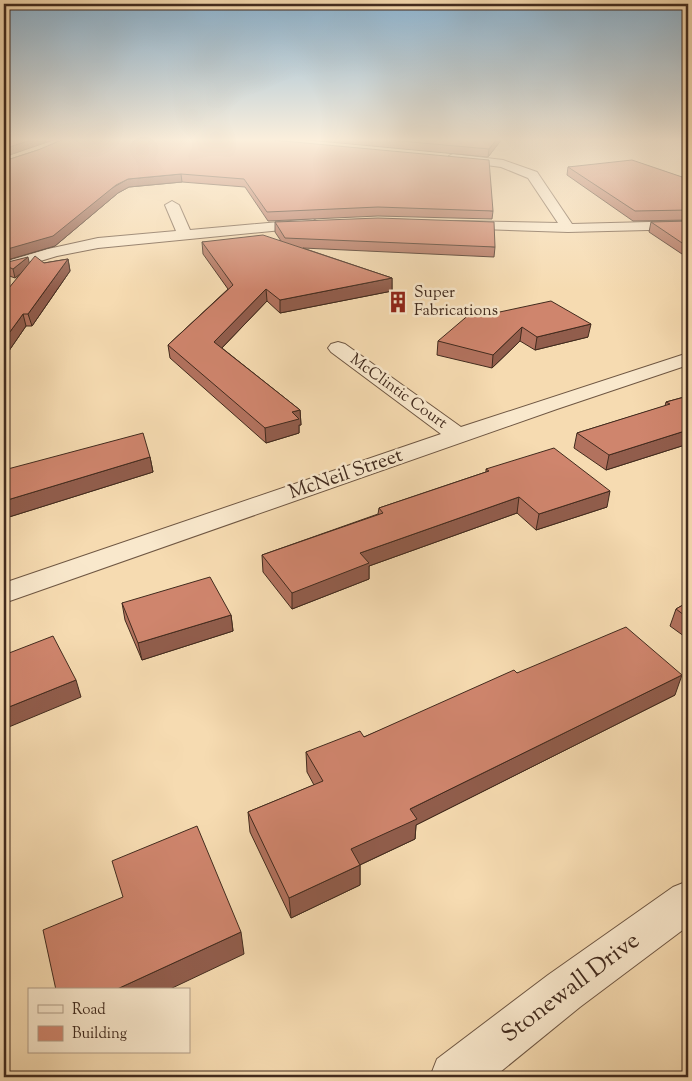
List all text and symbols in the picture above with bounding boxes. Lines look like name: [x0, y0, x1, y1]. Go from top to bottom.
place label: Super Fabrications: [414, 282, 498, 323]
building icon: Super Fabrications: [385, 289, 411, 315]
street label: McClintic Court: [345, 349, 452, 436]
street label: McNeil Street: [285, 442, 407, 508]
street label: Stonewall Drive: [495, 925, 647, 1051]
legend: [28, 988, 190, 1054]
text: Road: [72, 1000, 106, 1021]
text: Building: [72, 1024, 127, 1045]

